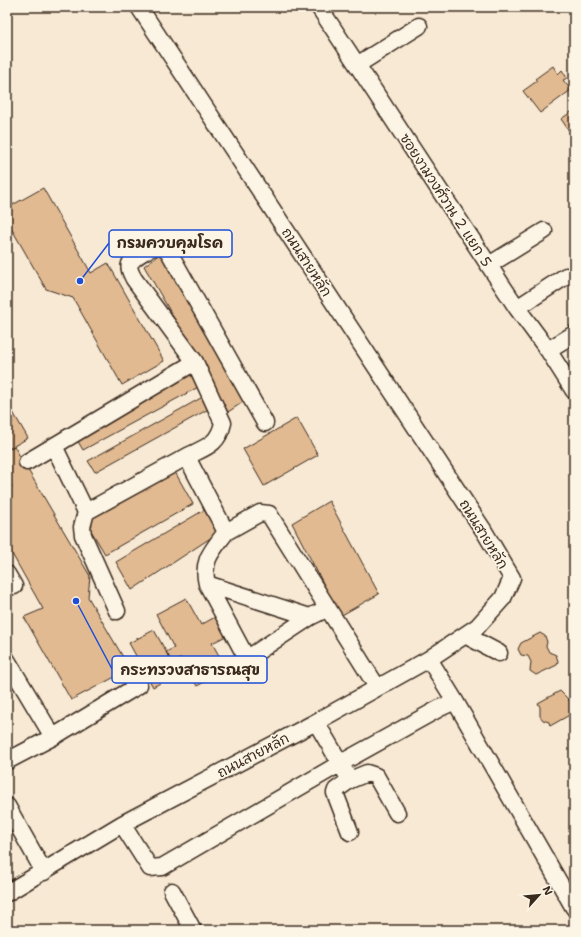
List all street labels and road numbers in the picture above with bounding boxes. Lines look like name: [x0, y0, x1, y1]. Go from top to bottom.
street label: ซอยงามวงศ์วาน 2 แยก 5: [396, 130, 496, 270]
street label: ถนนสายหลัก: [278, 224, 336, 300]
street label: ถนนสายหลัก: [456, 496, 512, 572]
street label: ถนนสายหลัก: [214, 729, 292, 781]

